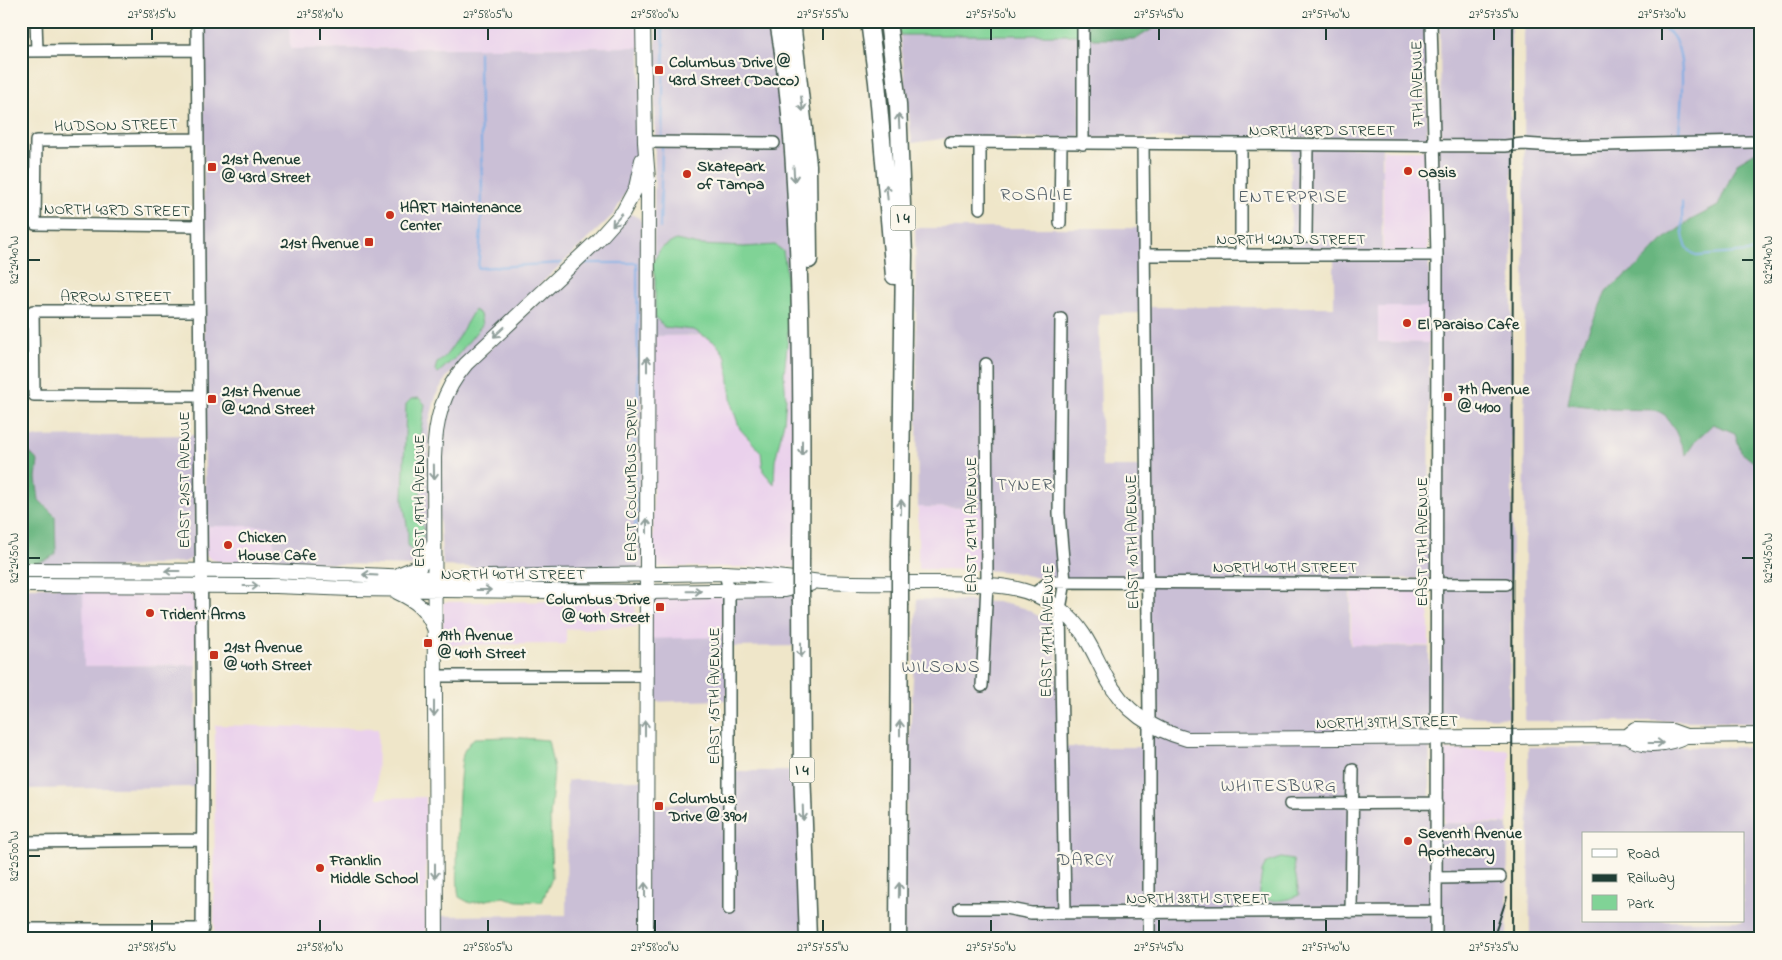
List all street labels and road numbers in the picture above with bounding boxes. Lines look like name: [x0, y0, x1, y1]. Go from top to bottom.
street label: 7TH AVENUE: [1405, 40, 1431, 128]
street label: HUDSON STREET: [54, 113, 178, 139]
street label: NORTH 43RD STREET: [1249, 119, 1395, 143]
street label: NORTH 43RD STREET: [44, 198, 190, 224]
road number: I 4: [890, 206, 916, 230]
street label: NORTH 42ND STREET: [1216, 228, 1366, 252]
street label: ARROW STREET: [60, 285, 172, 309]
street label: EAST COLUMBUS DRIVE: [620, 398, 644, 562]
street label: EAST 21ST AVENUE: [173, 411, 197, 549]
street label: EAST 19TH AVENUE: [408, 434, 432, 568]
street label: EAST 12TH AVENUE: [960, 457, 984, 593]
street label: EAST 10TH AVENUE: [1120, 474, 1146, 610]
street label: EAST 7TH AVENUE: [1411, 477, 1435, 607]
street label: NORTH 40TH STREET: [1213, 556, 1357, 580]
street label: NORTH 40TH STREET: [441, 563, 585, 587]
street label: EAST 11TH AVENUE: [1035, 564, 1061, 698]
street label: EAST 15TH AVENUE: [703, 627, 727, 765]
street label: NORTH 39TH STREET: [1316, 710, 1458, 736]
road number: I 4: [790, 758, 814, 782]
street label: NORTH 38TH STREET: [1126, 887, 1270, 911]

